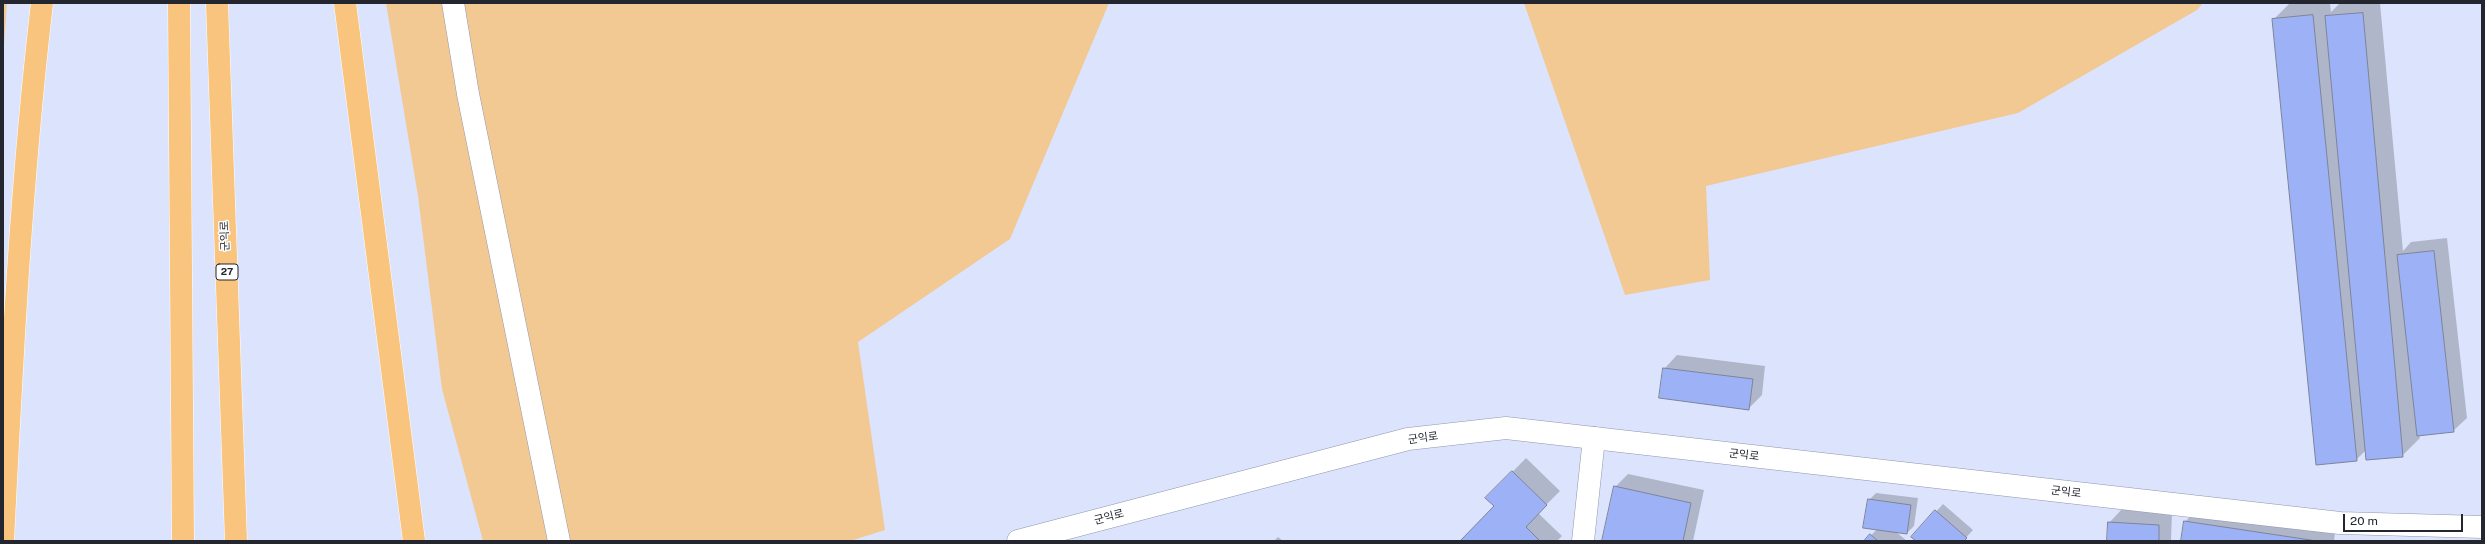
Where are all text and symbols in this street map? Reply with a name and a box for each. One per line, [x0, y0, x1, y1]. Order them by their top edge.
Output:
street label: 군익로 [218, 221, 232, 251]
road number: 27 [216, 264, 238, 280]
street label: 군익로 [1407, 429, 1439, 447]
street label: 군익로 [1728, 447, 1760, 463]
street label: 군익로 [2050, 484, 2082, 500]
scale bar [2345, 506, 2465, 532]
street label: 군익로 [1093, 507, 1125, 527]
text: 20 m [2350, 514, 2378, 528]

